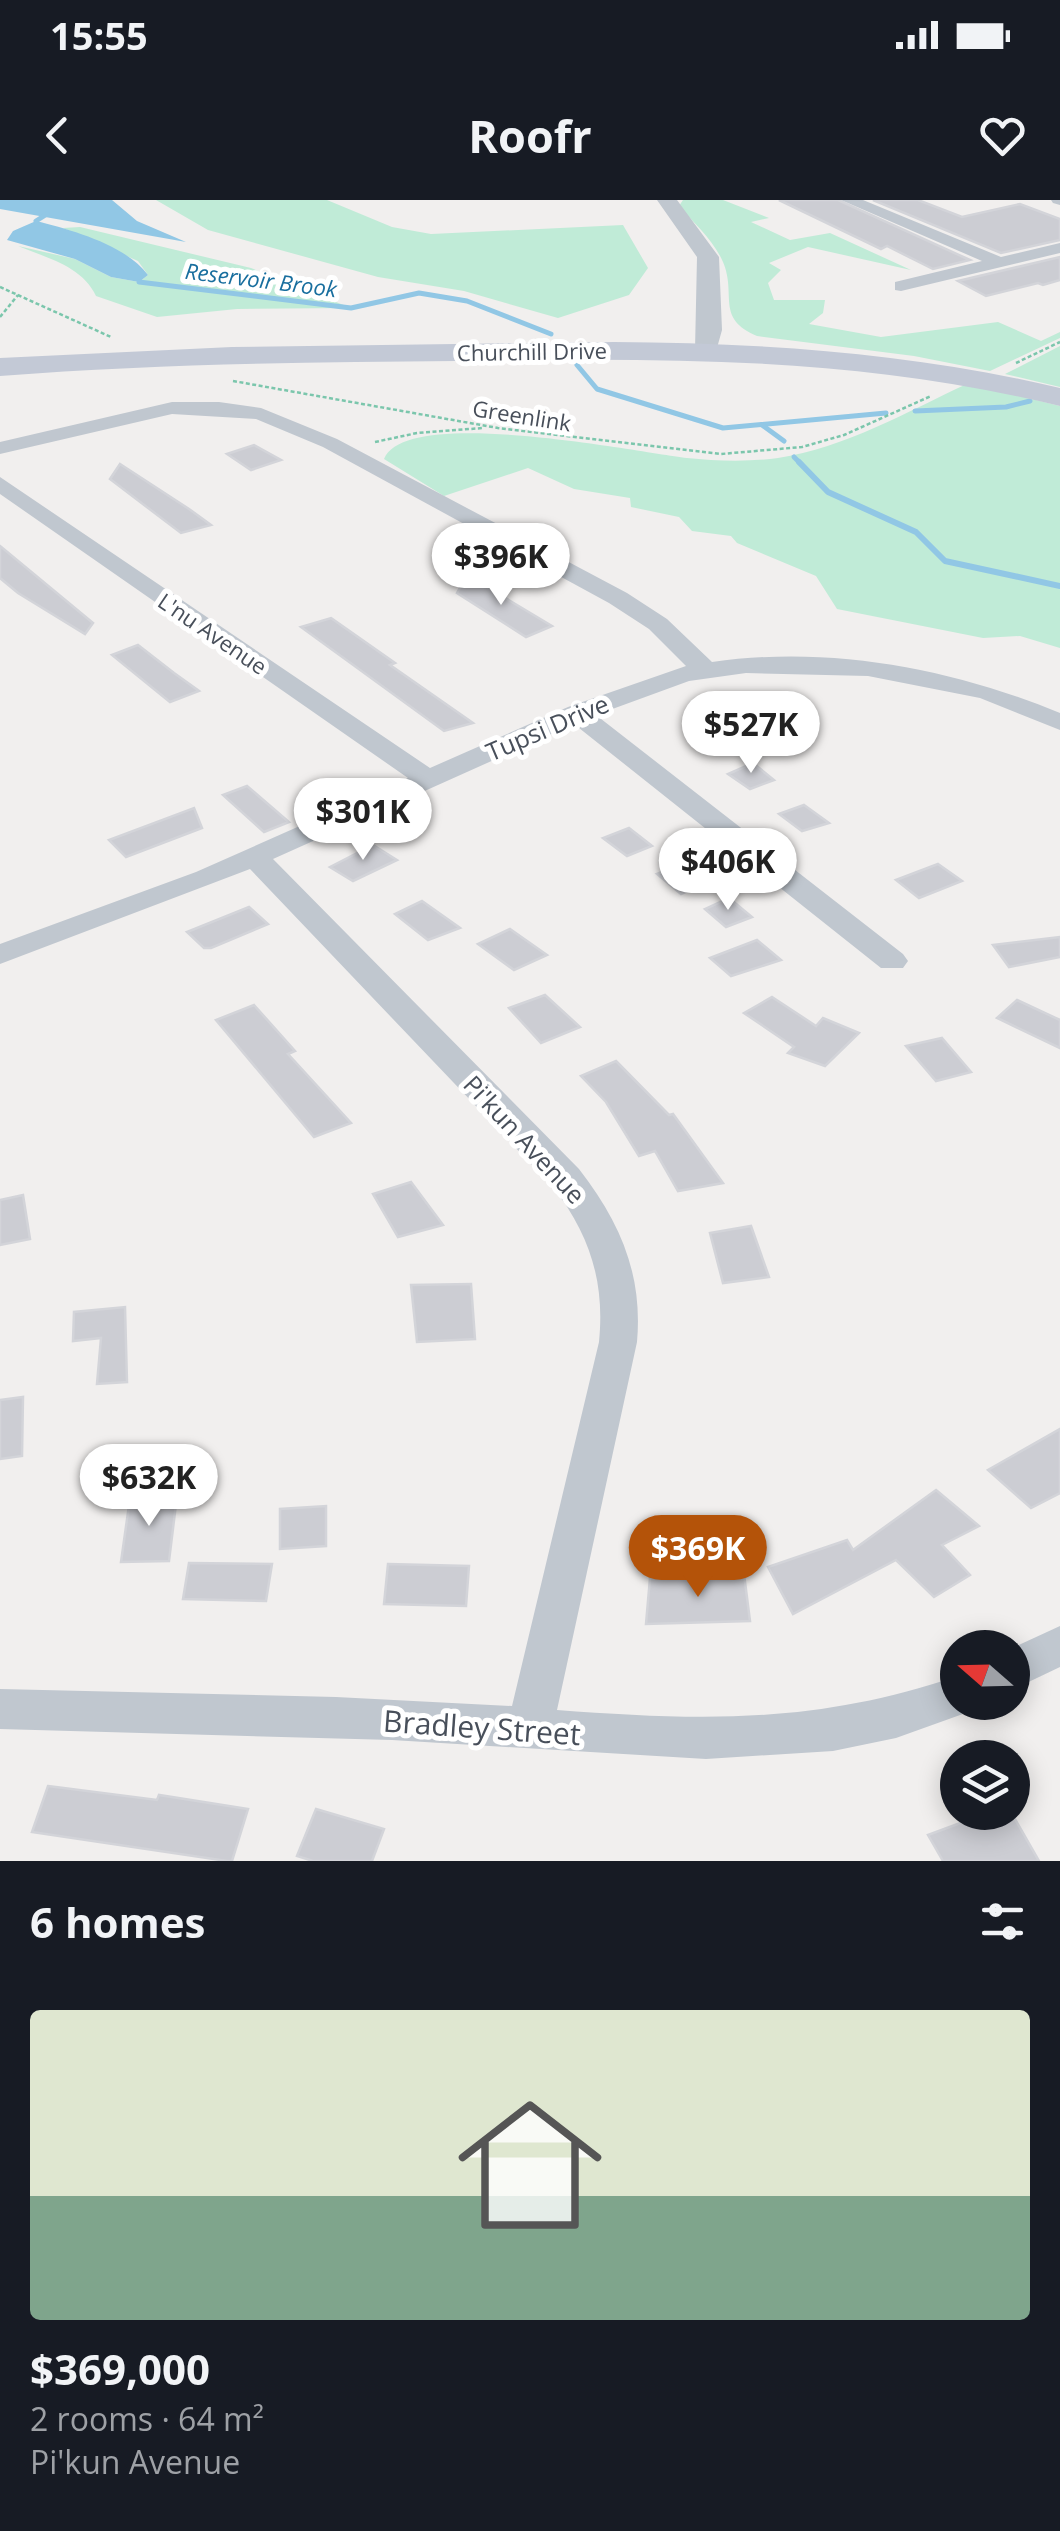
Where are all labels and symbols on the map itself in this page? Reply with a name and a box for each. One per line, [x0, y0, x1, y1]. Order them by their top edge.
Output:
water label: Reservoir Brook [183, 255, 340, 303]
street label: Churchill Drive [457, 335, 607, 367]
street label: Greenlink [471, 392, 574, 438]
pin: $396K [431, 523, 571, 608]
street label: L'nu Avenue [153, 585, 273, 681]
street label: Tupsi Drive [480, 686, 614, 768]
pin: $527K [681, 691, 821, 776]
pin: $301K [293, 778, 433, 863]
pin: $406K [658, 828, 798, 913]
street label: Pi'kun Avenue [457, 1067, 593, 1211]
pin: $632K [79, 1444, 219, 1529]
pin: $369K [628, 1515, 768, 1600]
north arrow [940, 1630, 1030, 1720]
street label: Bradley Street [382, 1700, 582, 1754]

